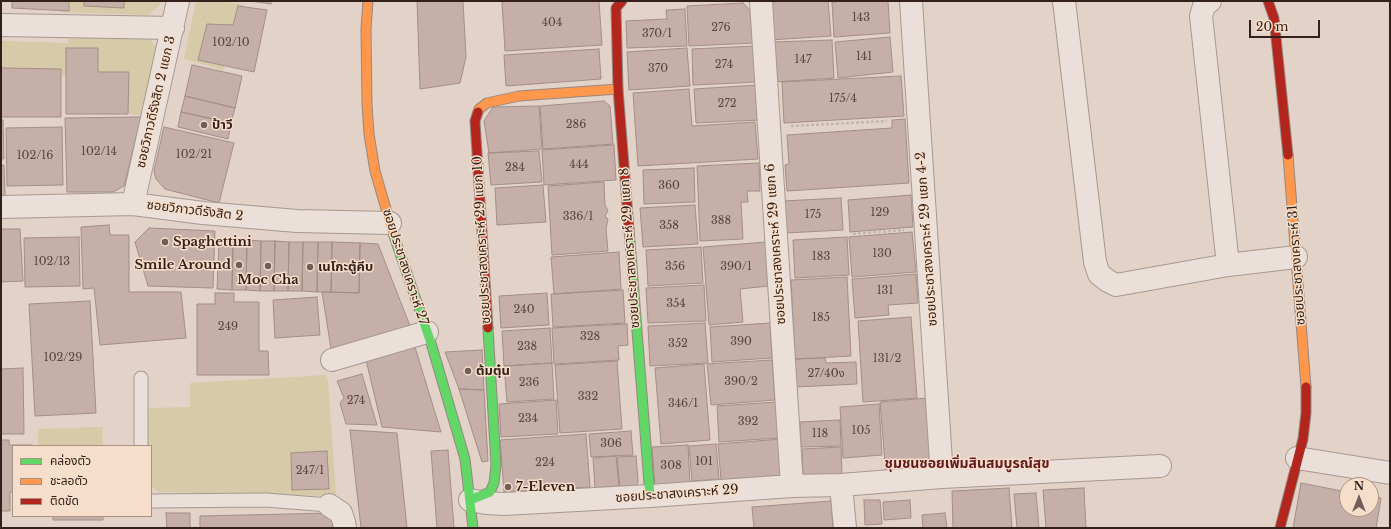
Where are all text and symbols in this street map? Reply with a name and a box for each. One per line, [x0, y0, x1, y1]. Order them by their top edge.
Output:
house number: 143 [852, 11, 870, 25]
scale bar [1251, 12, 1322, 38]
house number: 404 [542, 16, 562, 30]
text: 20 m [1256, 19, 1288, 34]
house number: 276 [711, 21, 731, 35]
house number: 370/1 [642, 27, 672, 41]
street label: ซอยวิภาวดีรังสิต 2 แยก 3 [133, 34, 179, 170]
house number: 102/10 [212, 36, 250, 50]
house number: 141 [856, 50, 872, 64]
house number: 147 [795, 53, 811, 67]
house number: 274 [715, 58, 733, 72]
house number: 370 [648, 62, 668, 76]
house number: 175/4 [829, 92, 857, 106]
house number: 272 [717, 97, 737, 111]
place label: ป้าวี [212, 117, 233, 133]
house number: 286 [566, 118, 586, 132]
marker: ป้าวี [199, 120, 209, 130]
house number: 102/14 [81, 145, 117, 159]
house number: 102/21 [176, 148, 212, 162]
house number: 102/16 [17, 149, 53, 163]
street label: ซอยประชาสงเคราะห์ 29 แยก 4-2 [913, 151, 941, 327]
street label: ซอยประชาสงเคราะห์ 29 แยก 10 [470, 156, 494, 324]
house number: 444 [569, 158, 589, 172]
house number: 284 [505, 161, 525, 175]
street label: ซอยประชาสงเคราะห์ 29 แยก 6 [763, 163, 789, 325]
street label: ซอยประชาสงเคราะห์ 29 แยก 8 [617, 167, 643, 329]
house number: 360 [658, 179, 680, 193]
street label: ซอยวิภาวดีรังสิต 2 [146, 197, 244, 225]
street label: ซอยประชาสงเคราะห์ 31 [1285, 204, 1309, 326]
house number: 129 [871, 206, 889, 220]
street label: ซอยประชาสงเคราะห์ 27 [379, 207, 431, 327]
house number: 175 [805, 208, 821, 222]
house number: 336/1 [563, 210, 593, 224]
house number: 388 [711, 214, 731, 228]
house number: 358 [659, 219, 679, 233]
place label: Spaghettini [173, 234, 252, 250]
marker: Spaghettini [160, 237, 170, 247]
house number: 130 [872, 247, 892, 261]
house number: 183 [812, 250, 830, 264]
house number: 102/13 [34, 255, 70, 269]
place label: Smile Around [134, 257, 231, 273]
place label: เนโกะตู้คีบ [318, 259, 373, 275]
marker: Smile Around [234, 260, 244, 270]
house number: 356 [665, 260, 685, 274]
house number: 390/1 [720, 260, 752, 274]
marker: Moc Cha [263, 261, 273, 271]
marker: เนโกะตู้คีบ [305, 262, 315, 272]
place label: Moc Cha [237, 272, 299, 288]
house number: 131 [877, 284, 893, 298]
house number: 354 [666, 297, 686, 311]
house number: 240 [513, 303, 535, 317]
house number: 185 [812, 311, 830, 325]
house number: 249 [218, 320, 238, 334]
house number: 328 [580, 330, 600, 344]
house number: 390 [730, 335, 752, 349]
house number: 352 [668, 337, 688, 351]
house number: 238 [517, 340, 537, 354]
house number: 102/29 [44, 351, 82, 365]
house number: 131/2 [873, 352, 901, 366]
place label: ต้มตุ๋น [476, 363, 510, 379]
marker: ต้มตุ๋น [463, 366, 473, 376]
house number: 27/40ง [807, 367, 845, 381]
house number: 390/2 [724, 375, 758, 389]
house number: 236 [519, 376, 539, 390]
house number: 332 [578, 390, 598, 404]
house number: 274 [347, 394, 365, 408]
house number: 346/1 [668, 397, 698, 411]
house number: 234 [518, 412, 538, 426]
house number: 392 [738, 415, 758, 429]
house number: 105 [851, 424, 871, 438]
house number: 118 [812, 427, 828, 441]
house number: 306 [600, 437, 622, 451]
legend [12, 445, 152, 517]
text: คล่องตัว [50, 453, 91, 468]
house number: 101 [695, 455, 713, 469]
house number: 224 [535, 456, 555, 470]
district label: ชุมชนซอยเพิ่มสินสมบูรณ์สุข [884, 456, 1050, 472]
house number: 308 [660, 459, 682, 473]
house number: 247/1 [296, 464, 324, 478]
text: ชะลอตัว [50, 473, 88, 488]
north arrow [1339, 477, 1379, 517]
place label: 7-Eleven [516, 479, 575, 495]
text: N [1354, 479, 1364, 493]
marker: 7-Eleven [503, 482, 513, 492]
street label: ซอยประชาสงเคราะห์ 29 [615, 482, 739, 506]
text: ติดขัด [50, 493, 79, 508]

